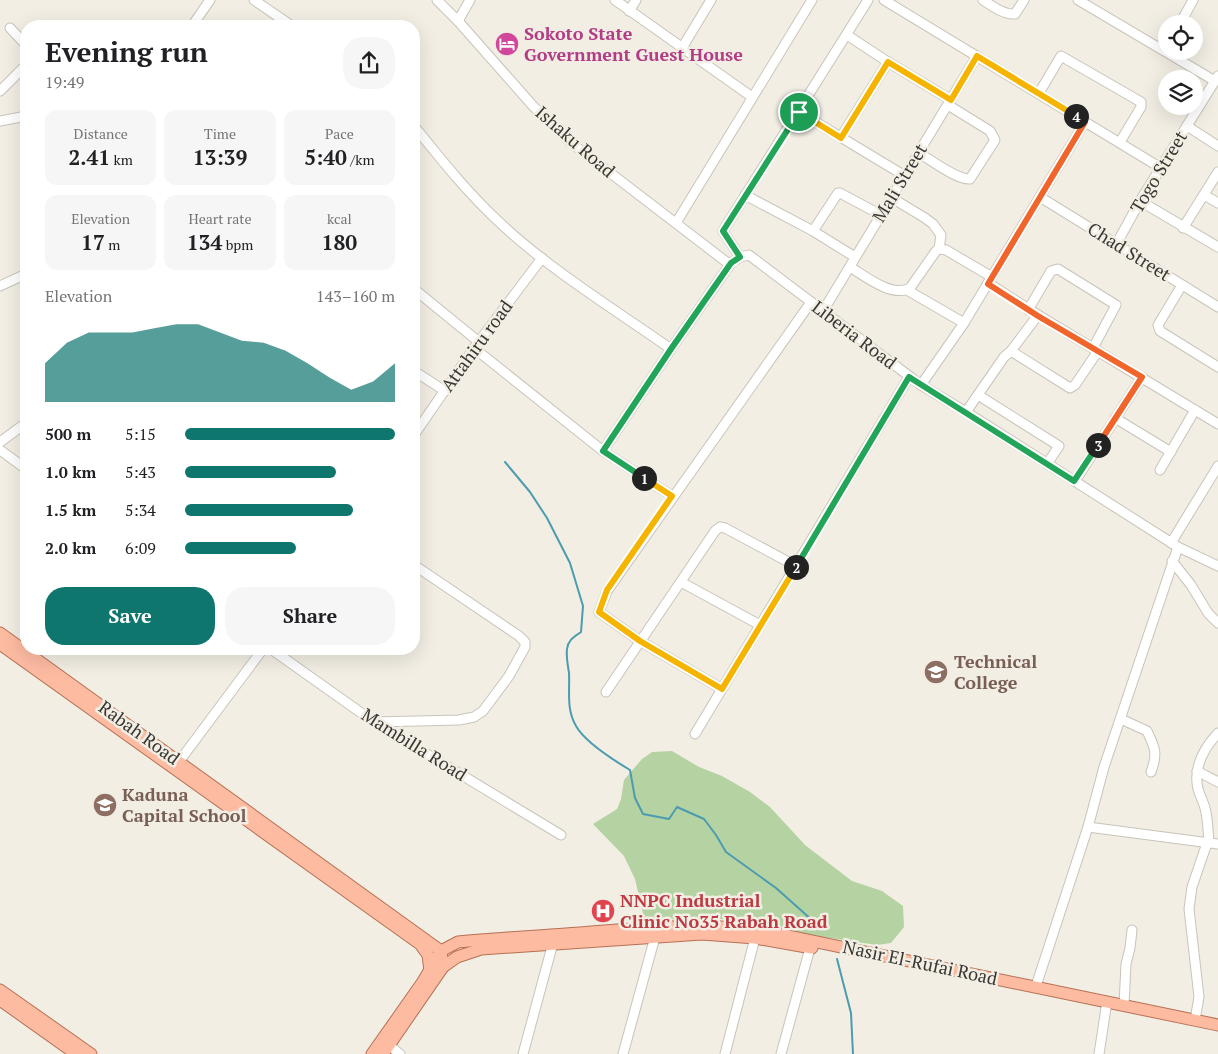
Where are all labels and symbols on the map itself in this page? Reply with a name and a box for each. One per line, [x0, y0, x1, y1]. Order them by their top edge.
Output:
place label: Sokoto State Government Guest House [524, 21, 743, 66]
hotel icon: Sokoto State Government Guest House [494, 31, 520, 57]
pin [778, 91, 820, 133]
street label: Ishaku Road [531, 100, 620, 182]
pin: 4 [1064, 104, 1088, 128]
street label: Togo Street [1124, 126, 1192, 217]
street label: Mali Street [866, 138, 932, 226]
street label: Chad Street [1083, 216, 1176, 286]
street label: Liberia Road [807, 294, 902, 374]
street label: Attahiru road [435, 295, 517, 396]
pin: 3 [1086, 432, 1110, 458]
pin: 1 [632, 466, 656, 490]
pin: 2 [784, 554, 808, 580]
place label: Technical College [954, 649, 1037, 694]
school or university icon: Technical College [923, 659, 949, 685]
street label: Rabah Road [94, 695, 185, 770]
street label: Mambilla Road [357, 702, 472, 786]
place label: Kaduna Capital School [122, 782, 246, 827]
school or university icon: Kaduna Capital School [92, 792, 118, 818]
place label: NNPC Industrial Clinic No35 Rabah Road [620, 888, 828, 933]
hospital icon: NNPC Industrial Clinic No35 Rabah Road [590, 898, 616, 924]
street label: Nasir El-Rufai Road [841, 934, 1000, 990]

